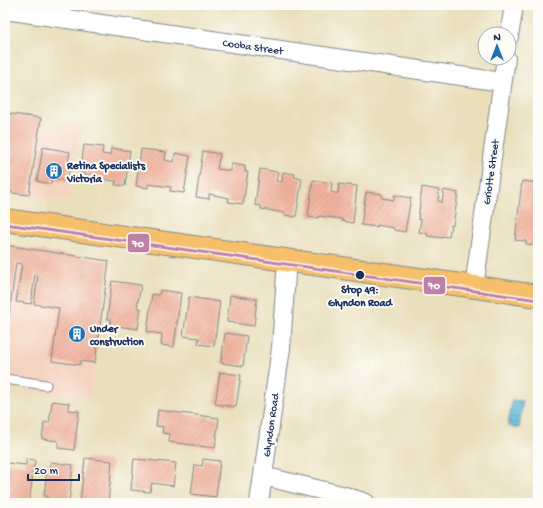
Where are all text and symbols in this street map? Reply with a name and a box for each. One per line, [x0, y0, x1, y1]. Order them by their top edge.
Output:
north arrow [477, 26, 517, 66]
text: N [493, 32, 501, 44]
street label: Cooba Street [222, 38, 285, 58]
street label: Griotte Street [481, 138, 503, 206]
place label: Retina Specialists Victoria [66, 160, 146, 186]
building icon: Retina Specialists Victoria [44, 161, 64, 181]
line badge: 70 [127, 233, 150, 253]
text: 70 [131, 239, 145, 251]
marker: Stop 49: Glyndon Road [354, 269, 366, 281]
line badge: 70 [423, 276, 446, 295]
text: 70 [427, 281, 441, 293]
place label: Stop 49: Glyndon Road [328, 284, 394, 310]
building icon: Under construction [67, 324, 87, 344]
place label: Under construction [90, 324, 145, 349]
street label: Glyndon Road [262, 391, 283, 458]
scale bar [28, 456, 79, 482]
text: 20 m [34, 465, 59, 479]

